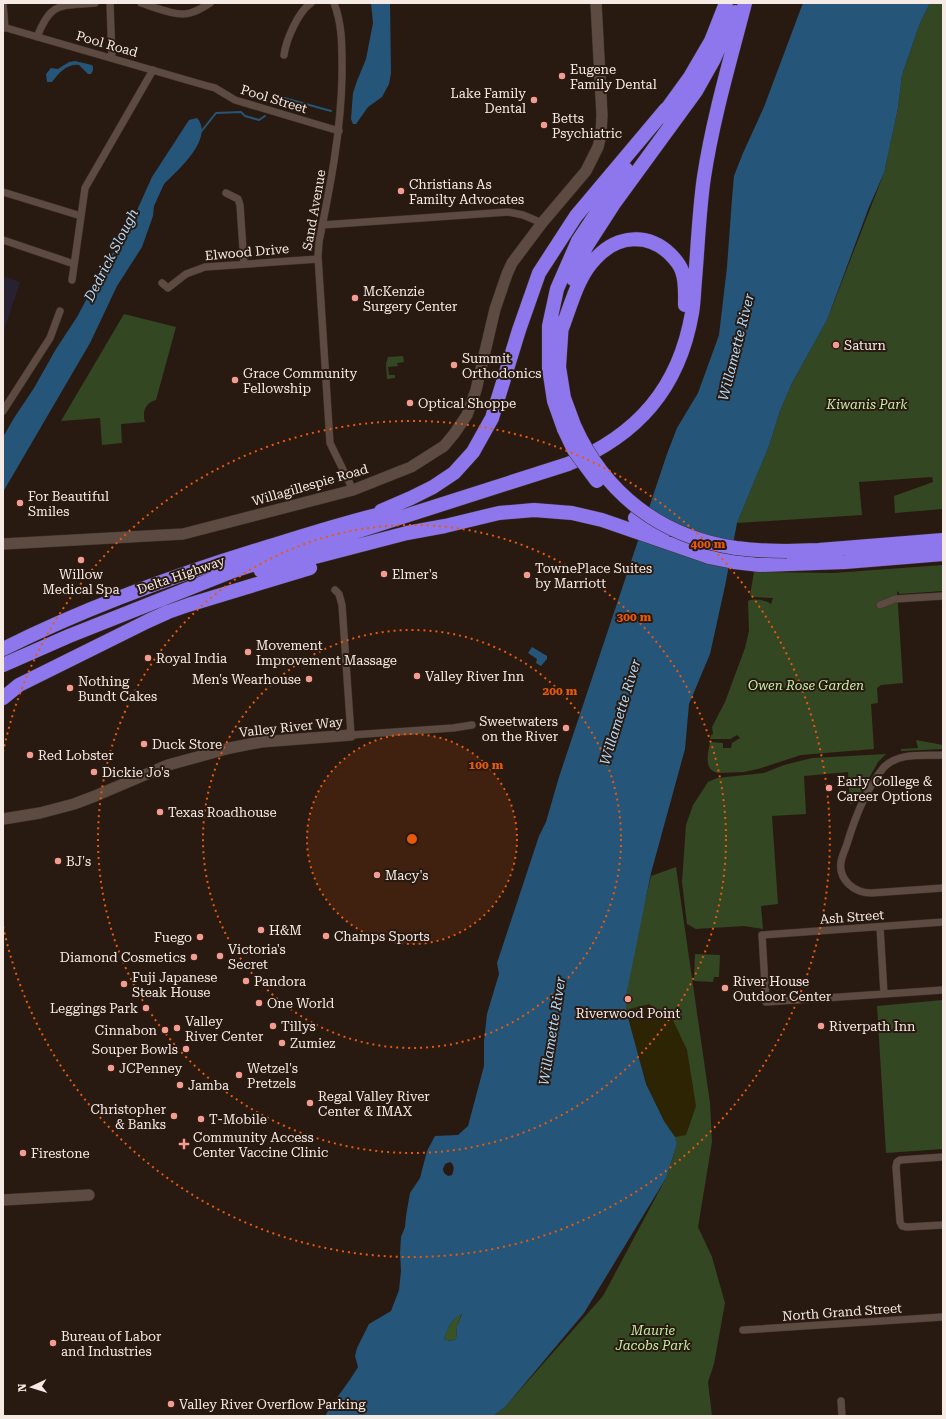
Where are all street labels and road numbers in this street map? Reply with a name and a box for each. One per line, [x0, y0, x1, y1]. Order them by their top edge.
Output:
street label: Pool Road [75, 28, 140, 60]
street label: Pool Street [239, 82, 309, 116]
street label: Sand Avenue [300, 168, 328, 252]
street label: Elwood Drive [204, 241, 290, 263]
street label: Willagillespie Road [250, 461, 370, 509]
street label: Delta Highway [135, 553, 227, 597]
street label: Valley River Way [238, 714, 344, 740]
street label: Ash Street [819, 907, 885, 927]
street label: North Grand Street [782, 1300, 903, 1324]

